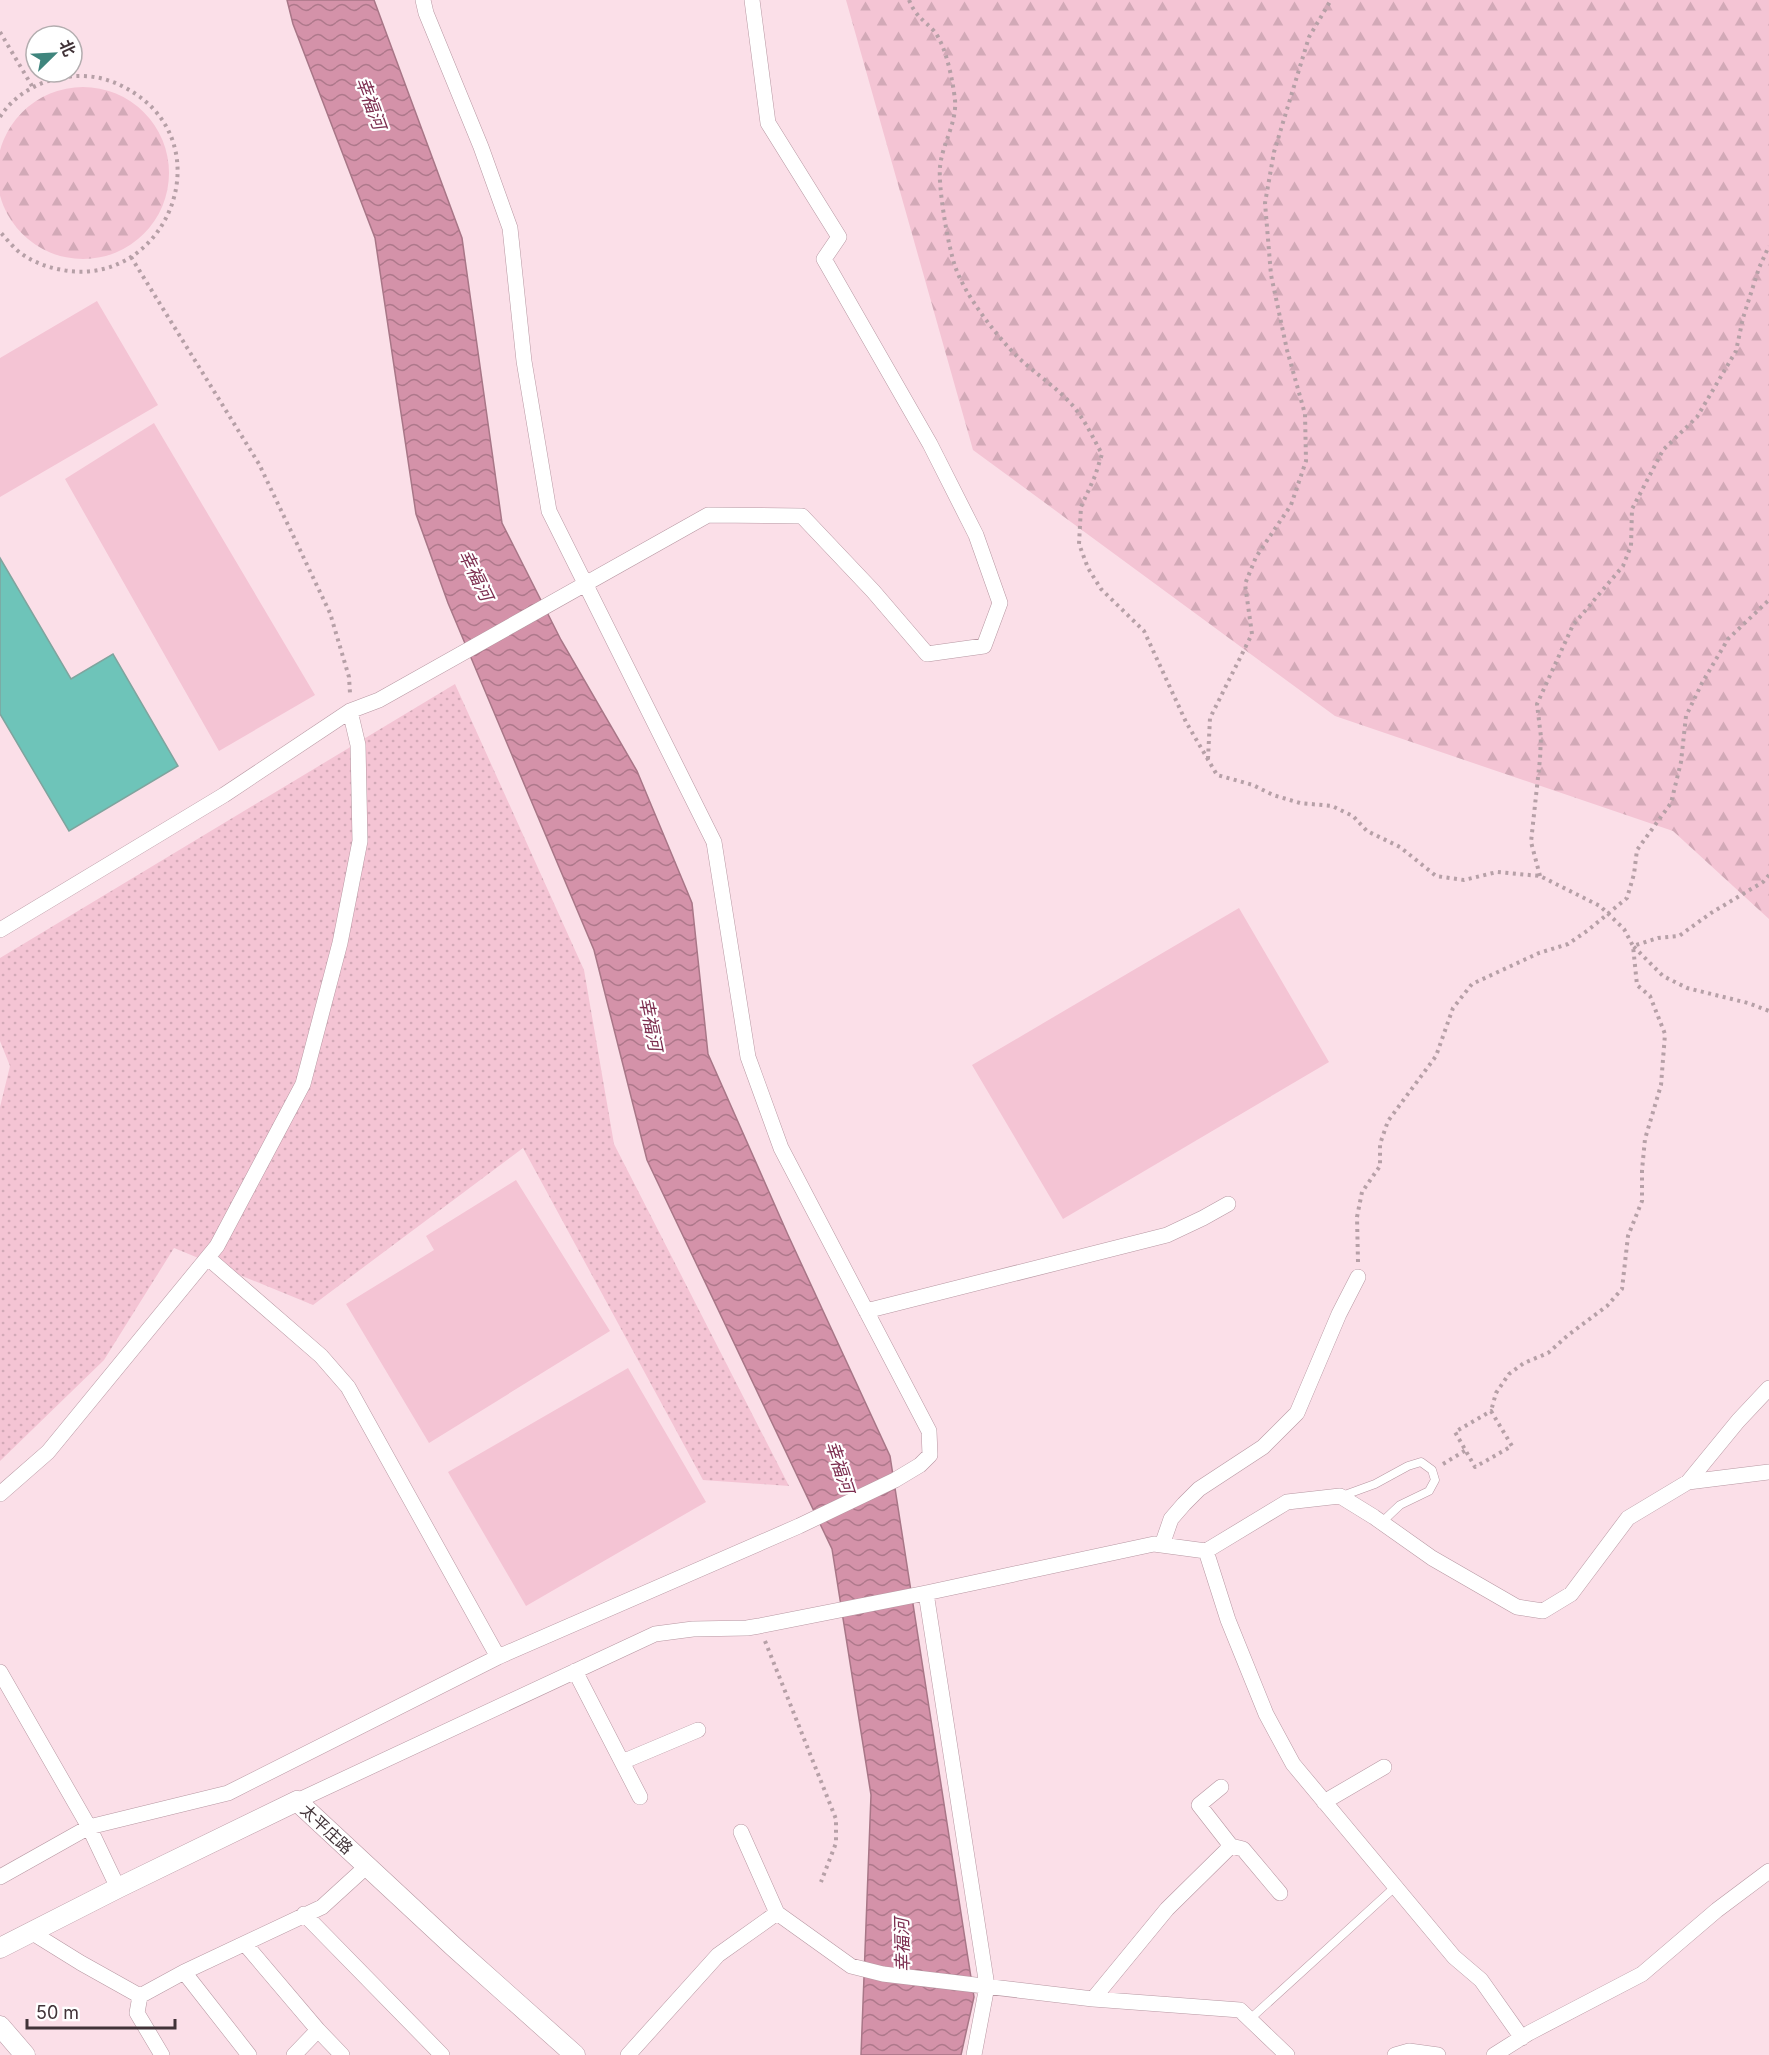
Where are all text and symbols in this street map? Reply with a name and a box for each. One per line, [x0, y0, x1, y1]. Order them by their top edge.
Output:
north arrow [24, 24, 84, 84]
text: 北 [55, 37, 80, 59]
water label: 幸福河 [352, 74, 391, 135]
water label: 幸福河 [455, 546, 499, 607]
water label: 幸福河 [636, 995, 667, 1055]
water label: 幸福河 [822, 1438, 859, 1499]
street label: 太平庄路 [297, 1800, 357, 1858]
water label: 幸福河 [891, 1915, 913, 1972]
scale bar [27, 1992, 176, 2030]
text: 50 m [36, 2002, 79, 2023]

